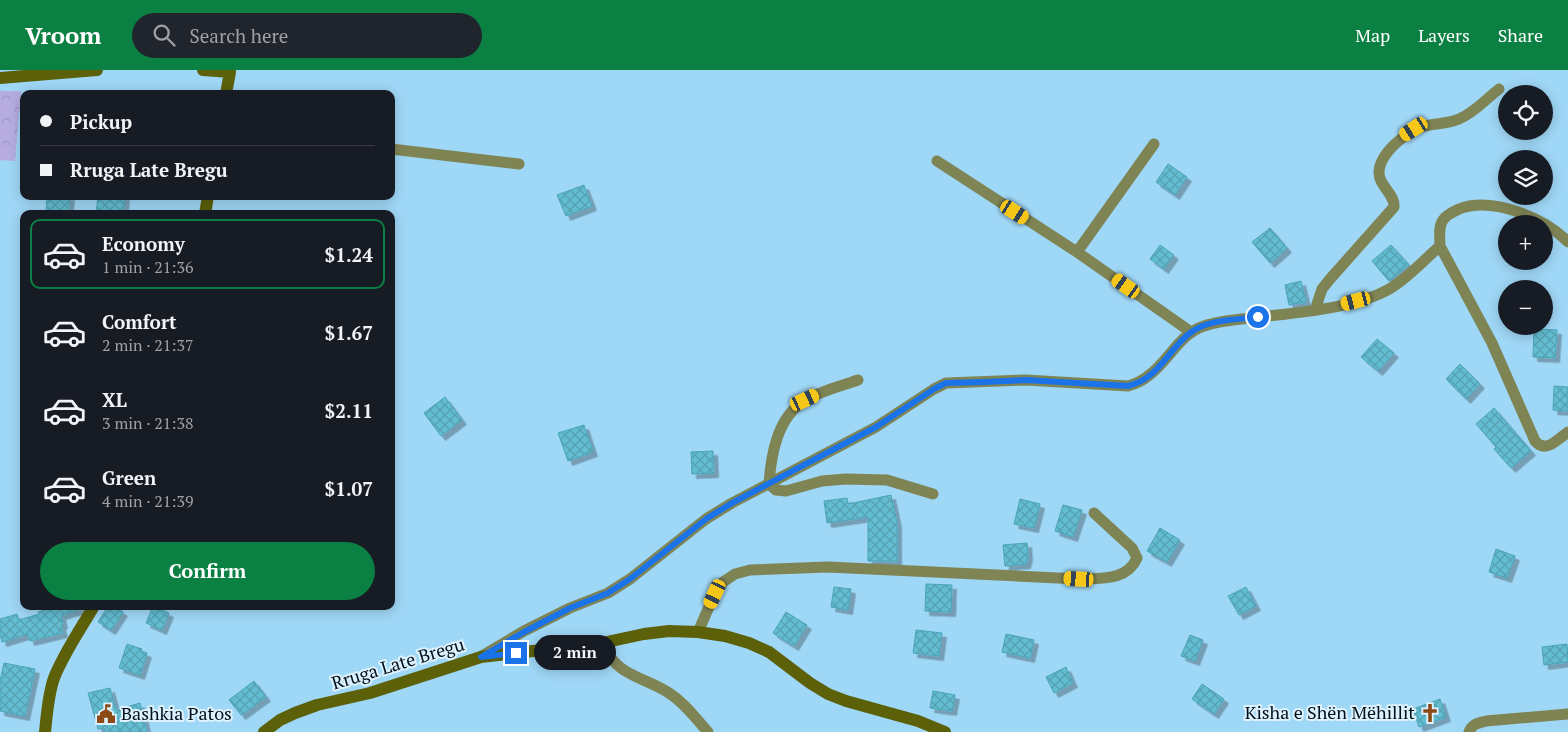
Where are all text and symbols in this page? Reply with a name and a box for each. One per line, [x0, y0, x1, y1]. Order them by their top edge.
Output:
search box [132, 13, 482, 58]
text: Vroom [25, 19, 102, 51]
icon: search [150, 21, 178, 49]
text: Search here [190, 23, 288, 48]
text: Map [1355, 23, 1390, 47]
text: Layers [1418, 23, 1470, 47]
text: Share [1498, 23, 1543, 47]
map controls [1498, 85, 1553, 335]
button: locate [1498, 85, 1553, 140]
text: Pickup [70, 109, 132, 134]
car [1397, 115, 1430, 143]
button: layers [1498, 150, 1553, 205]
text: Rruga Late Bregu [70, 157, 228, 182]
car [998, 198, 1031, 226]
button: + [1498, 215, 1553, 270]
text: Economy [102, 231, 185, 256]
icon: car [42, 232, 87, 277]
text: $1.24 [324, 242, 373, 267]
text: 1 min · 21:36 [102, 256, 194, 278]
car [1109, 271, 1142, 301]
button: − [1498, 280, 1553, 335]
car [1339, 290, 1372, 312]
route start [1247, 306, 1269, 328]
text: Comfort [102, 309, 177, 334]
icon: car [42, 310, 87, 355]
text: $1.67 [324, 320, 373, 345]
text: 2 min · 21:37 [102, 334, 194, 356]
text: XL [102, 387, 127, 412]
car [788, 387, 821, 413]
icon: car [42, 388, 87, 433]
text: $2.11 [324, 398, 373, 423]
text: 3 min · 21:38 [102, 412, 194, 434]
text: Green [102, 465, 156, 490]
icon: car [42, 466, 87, 511]
text: $1.07 [324, 476, 373, 501]
text: 4 min · 21:39 [102, 490, 194, 512]
button: Confirm [40, 542, 375, 600]
car [1063, 571, 1094, 587]
car [701, 577, 728, 611]
street label: Rruga Late Bregu [328, 631, 467, 695]
callout: 2 min [534, 636, 616, 670]
text: 2 min [553, 641, 597, 663]
route end [505, 642, 527, 664]
place label: Kisha e Shën Mëhillit [1245, 700, 1415, 724]
place label: Bashkia Patos [121, 701, 232, 725]
church icon: Kisha e Shën Mëhillit [1419, 702, 1441, 724]
public building icon: Bashkia Patos [95, 703, 117, 725]

